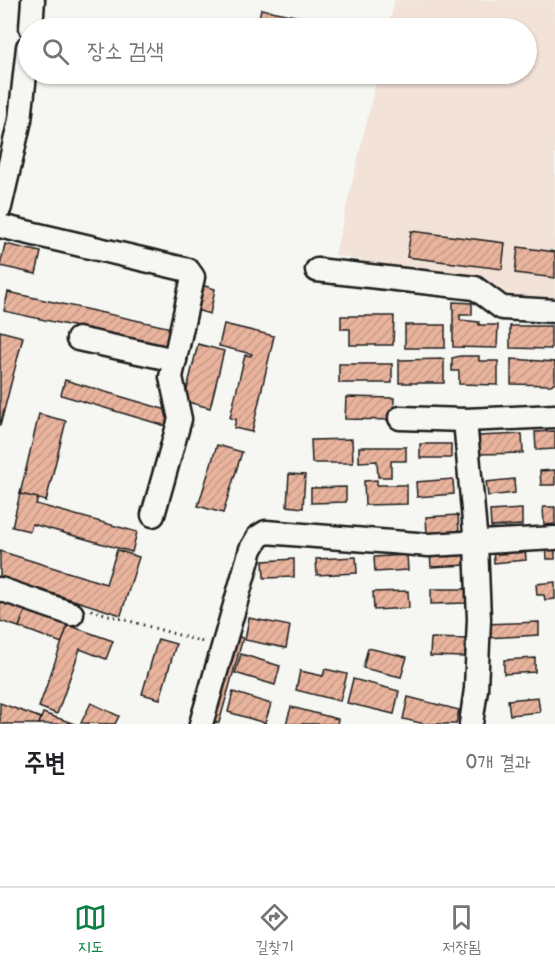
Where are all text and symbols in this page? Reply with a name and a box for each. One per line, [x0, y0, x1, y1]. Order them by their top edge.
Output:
search box [18, 18, 537, 84]
icon: search [39, 35, 72, 68]
text: 장소 검색 [87, 38, 164, 65]
text: 주변 [24, 748, 66, 779]
text: 0개 결과 [466, 751, 531, 775]
tab: 지도 [74, 901, 107, 957]
tab: 길찾기 [255, 901, 294, 957]
tab: 저장됨 [442, 901, 481, 957]

